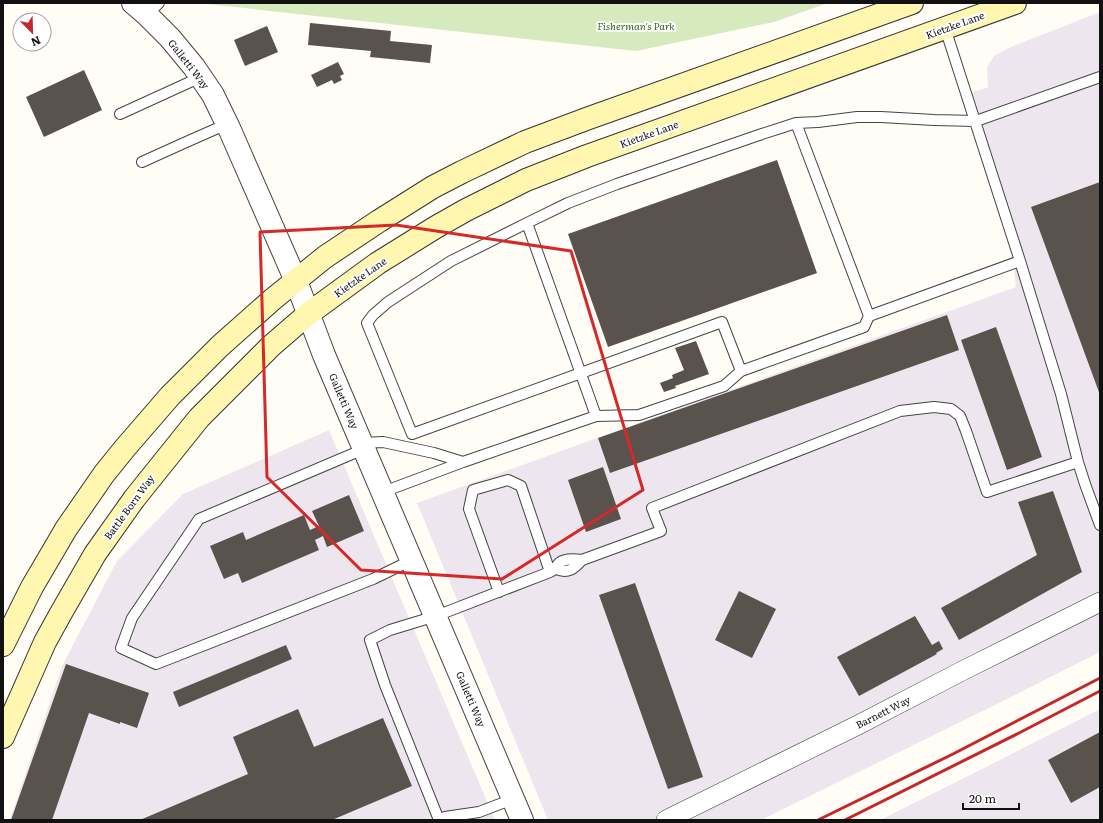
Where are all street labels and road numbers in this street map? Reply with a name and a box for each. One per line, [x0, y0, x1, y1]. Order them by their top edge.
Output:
street label: Kietzke Lane [923, 7, 986, 42]
street label: Galletti Way [165, 36, 214, 92]
street label: Kietzke Lane [617, 116, 680, 151]
street label: Kietzke Lane [330, 253, 389, 300]
street label: Galletti Way [326, 371, 363, 431]
street label: Battle Born Way [100, 471, 158, 542]
street label: Galletti Way [453, 669, 490, 729]
street label: Barnett Way [853, 691, 913, 732]

